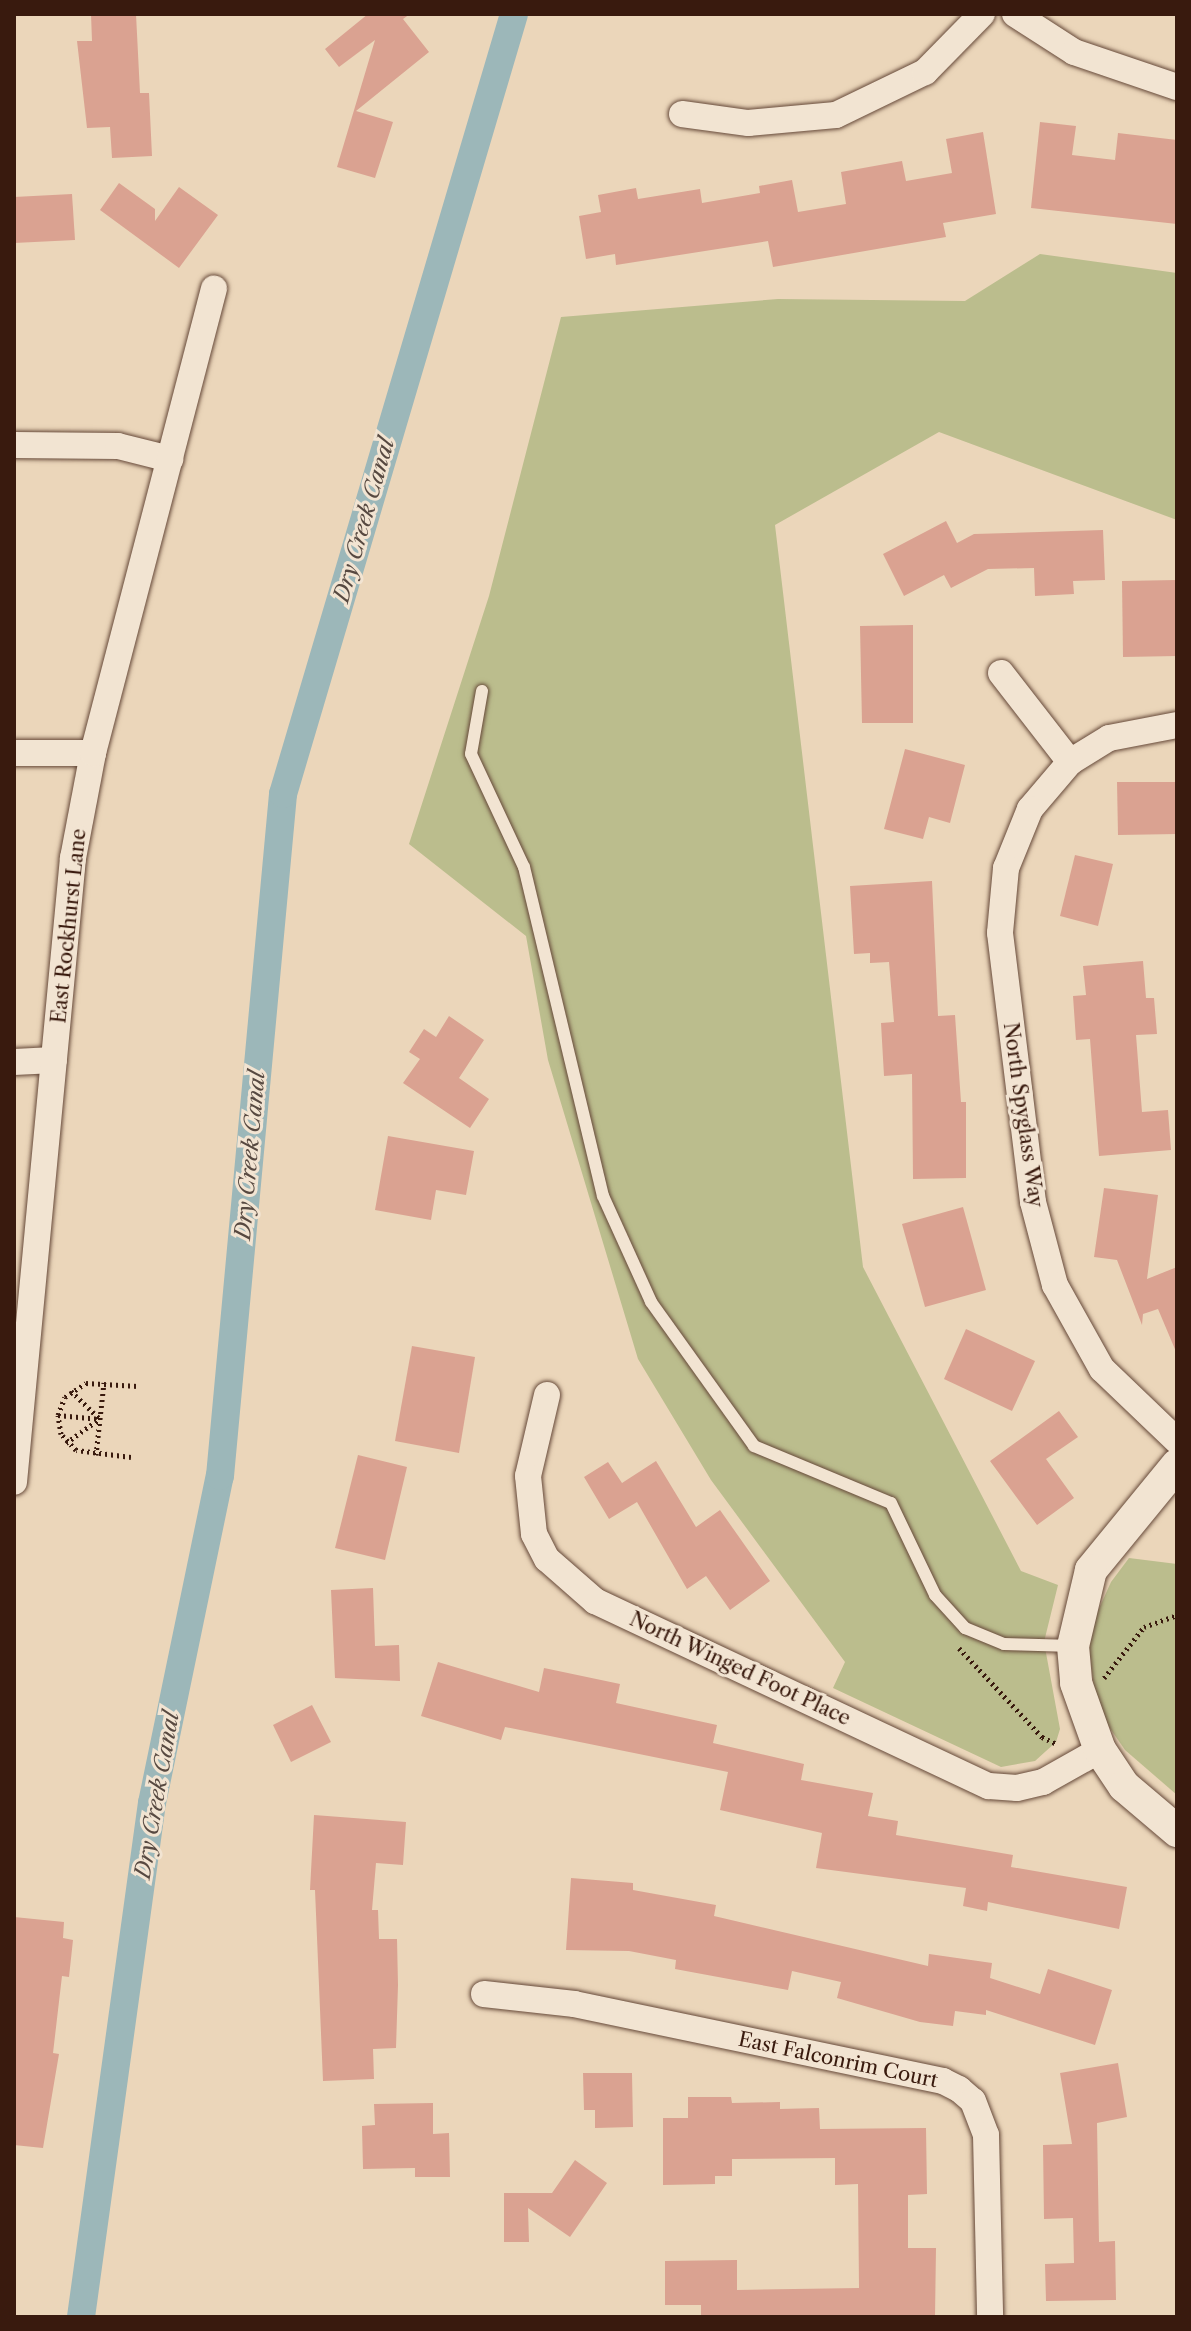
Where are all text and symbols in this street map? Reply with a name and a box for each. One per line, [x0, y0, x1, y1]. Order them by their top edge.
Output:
water label: Dry Creek Canal [328, 435, 400, 605]
street label: East Rockhurst Lane [47, 827, 91, 1025]
street label: North Spyglass Way [998, 1021, 1048, 1209]
water label: Dry Creek Canal [229, 1069, 271, 1241]
street label: North Winged Foot Place [625, 1607, 855, 1731]
water label: Dry Creek Canal [129, 1709, 185, 1881]
street label: East Falconrim Court [736, 2027, 940, 2093]

